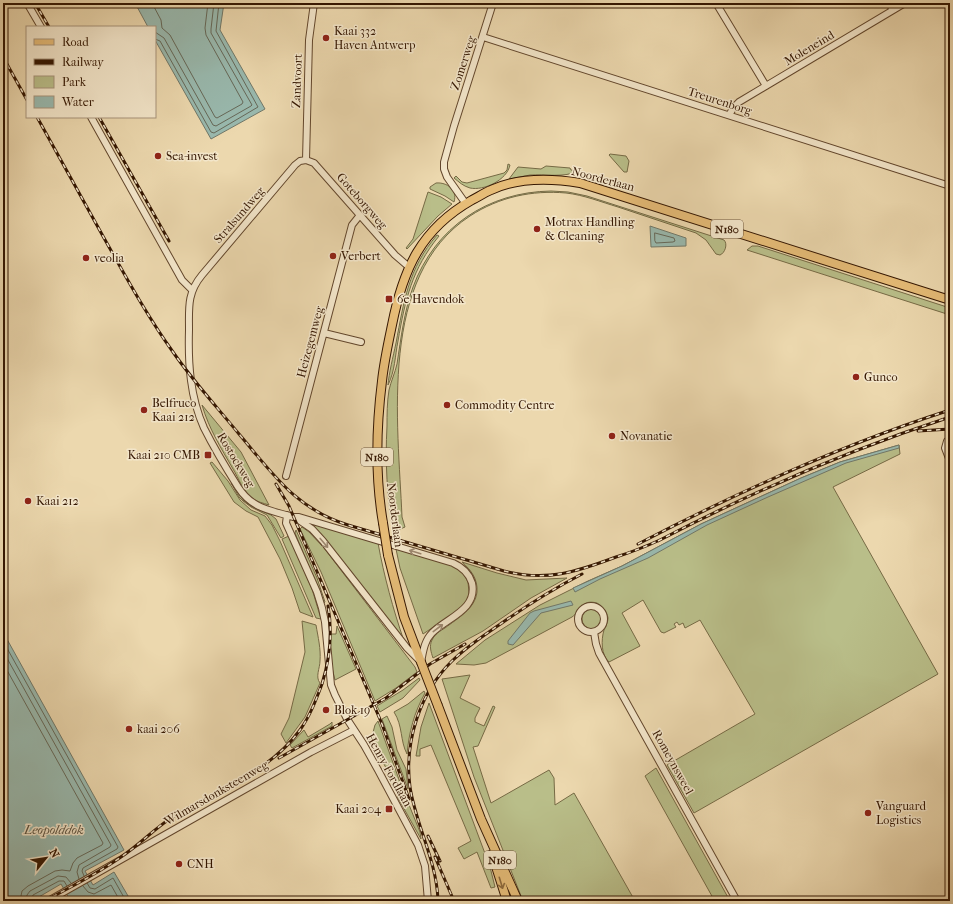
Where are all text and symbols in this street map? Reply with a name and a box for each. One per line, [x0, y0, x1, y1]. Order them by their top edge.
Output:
place label: Kaai 332 Haven Antwerp [334, 24, 416, 52]
legend [26, 26, 156, 118]
street label: Moleneind [781, 27, 837, 68]
marker: Kaai 332 Haven Antwerp [321, 33, 331, 43]
street label: Zomerweg [448, 34, 479, 92]
text: Road [62, 35, 89, 49]
street label: Zandvoort [289, 53, 305, 108]
text: Railway [62, 55, 104, 69]
text: Park [62, 75, 87, 89]
street label: Treurenborg [686, 84, 754, 118]
text: Water [61, 95, 95, 109]
place label: Sea-invest [166, 149, 218, 163]
marker: Sea-invest [153, 151, 163, 161]
street label: Noorderlaan [570, 164, 636, 194]
street label: Goteborgweg [334, 170, 391, 232]
street label: Stralsundweg [211, 184, 268, 246]
place label: Motrax Handling & Cleaning [545, 215, 635, 243]
road number: N180 [711, 220, 743, 238]
marker: Motrax Handling & Cleaning [532, 224, 542, 234]
place label: Verbert [340, 249, 382, 263]
place label: veolia [94, 251, 125, 265]
marker: Verbert [328, 251, 338, 261]
marker: veolia [81, 253, 91, 263]
place label: 6e Havendok [397, 292, 465, 306]
marker: 6e Havendok [384, 294, 394, 304]
street label: Heizegemweg [294, 304, 326, 379]
place label: Gunco [864, 370, 898, 384]
marker: Gunco [851, 372, 861, 382]
place label: Belfruco Kaai 212 [152, 396, 196, 424]
place label: Commodity Centre [455, 398, 555, 412]
marker: Commodity Centre [442, 400, 452, 410]
marker: Belfruco Kaai 212 [139, 405, 149, 415]
place label: Novanatie [620, 429, 672, 443]
street label: Rostockweg [214, 430, 258, 491]
marker: Novanatie [607, 431, 617, 441]
place label: Kaai 210 CMB [127, 448, 200, 462]
road number: N180 [361, 448, 393, 466]
marker: Kaai 210 CMB [203, 450, 213, 460]
street label: Noorderlaan [384, 482, 406, 548]
place label: Kaai 212 [36, 494, 79, 508]
marker: Kaai 212 [23, 496, 33, 506]
one-way arrow [320, 538, 329, 549]
one-way arrow [408, 548, 421, 555]
one-way arrow [432, 624, 443, 633]
place label: Blok 19 [334, 703, 370, 717]
marker: Blok 19 [321, 705, 331, 715]
place label: kaai 206 [137, 722, 180, 736]
marker: kaai 206 [124, 724, 134, 734]
street label: Romeynsweel [649, 727, 697, 797]
street label: Henry Fordlaan [363, 731, 415, 809]
street label: Wilmarsdonksteenweg [161, 757, 271, 829]
place label: Vanguard Logistics [875, 799, 926, 827]
place label: Kaai 204 [335, 802, 382, 816]
marker: Kaai 204 [384, 804, 394, 814]
marker: Vanguard Logistics [863, 808, 873, 818]
water label: Leopolddok [23, 822, 84, 837]
north arrow [26, 838, 66, 878]
text: N [47, 846, 62, 861]
road number: N180 [484, 851, 516, 869]
place label: CNH [187, 857, 214, 871]
marker: CNH [174, 859, 184, 869]
one-way arrow [498, 876, 505, 889]

